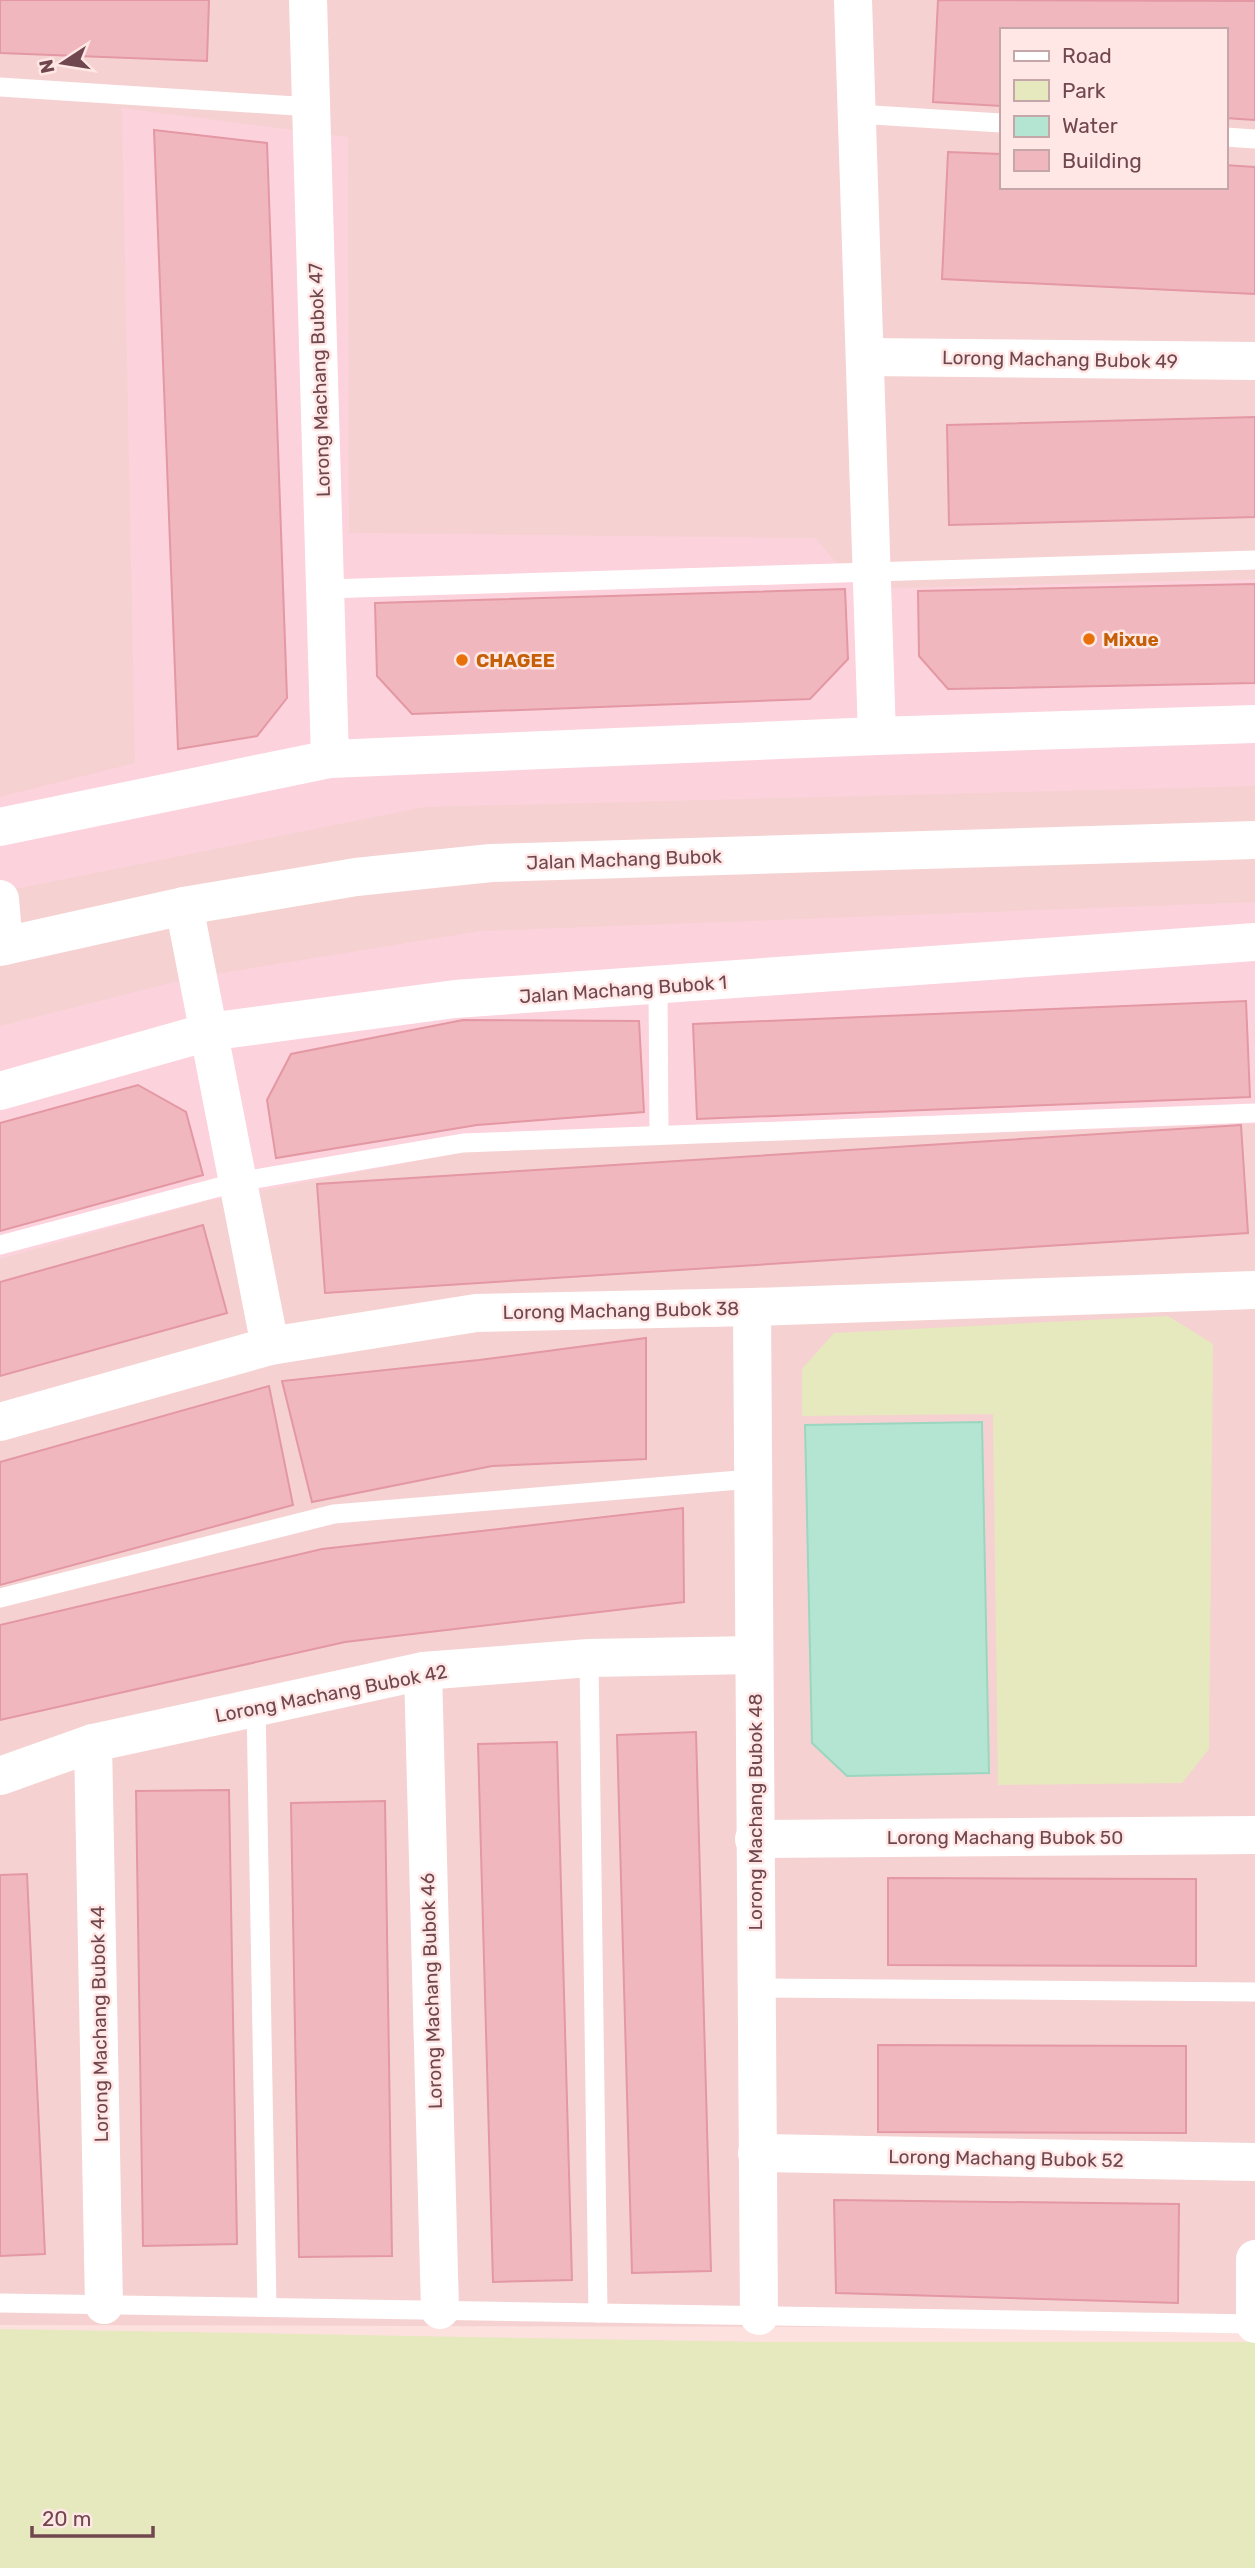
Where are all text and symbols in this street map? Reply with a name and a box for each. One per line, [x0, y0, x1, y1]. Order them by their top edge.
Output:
north arrow [28, 28, 98, 98]
legend [1000, 28, 1227, 189]
text: Road [1062, 43, 1112, 68]
text: N [34, 57, 60, 76]
text: Park [1062, 78, 1106, 103]
text: Water [1062, 113, 1118, 138]
text: Building [1062, 148, 1142, 173]
street label: Lorong Machang Bubok 47 [304, 262, 335, 497]
street label: Lorong Machang Bubok 49 [942, 346, 1178, 373]
place label: Mixue [1103, 628, 1159, 651]
marker: Mixue [1081, 631, 1097, 647]
place label: CHAGEE [476, 649, 555, 672]
marker: CHAGEE [454, 652, 470, 668]
street label: Jalan Machang Bubok [526, 845, 722, 874]
street label: Jalan Machang Bubok 1 [518, 971, 728, 1008]
street label: Lorong Machang Bubok 38 [503, 1297, 739, 1324]
street label: Lorong Machang Bubok 42 [213, 1660, 449, 1727]
street label: Lorong Machang Bubok 48 [744, 1694, 767, 1931]
street label: Lorong Machang Bubok 50 [887, 1826, 1123, 1849]
street label: Lorong Machang Bubok 46 [416, 1872, 447, 2109]
street label: Lorong Machang Bubok 44 [86, 1905, 113, 2143]
street label: Lorong Machang Bubok 52 [888, 2145, 1124, 2172]
scale bar [32, 2494, 152, 2538]
text: 20 m [42, 2506, 91, 2531]

